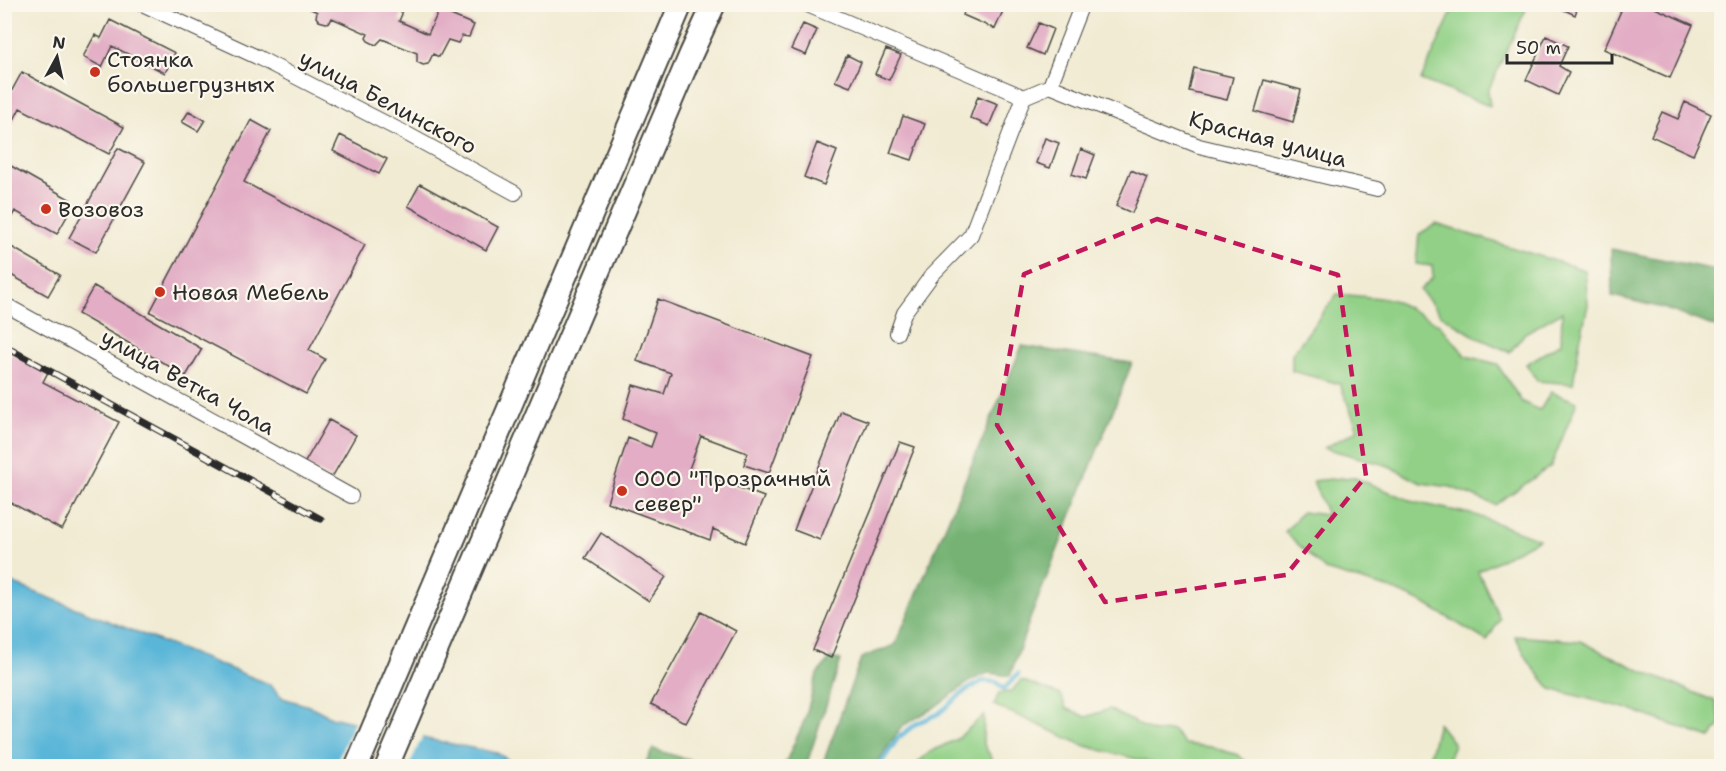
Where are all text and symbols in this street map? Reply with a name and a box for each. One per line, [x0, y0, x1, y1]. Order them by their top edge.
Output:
north arrow [27, 27, 87, 87]
scale bar [1507, 27, 1612, 65]
text: N [51, 31, 67, 54]
text: 50 m [1516, 36, 1561, 60]
street label: улица Белинского [294, 43, 482, 161]
place label: Стоянка большегрузных [107, 45, 275, 99]
marker: Стоянка большегрузных [88, 65, 102, 79]
street label: Красная улица [1186, 104, 1351, 174]
place label: Возовоз [58, 195, 144, 224]
marker: Возовоз [39, 202, 53, 216]
place label: Новая Мебель [172, 278, 329, 307]
marker: Новая Мебель [153, 285, 167, 299]
street label: улица Ветка Чола [96, 322, 280, 442]
place label: ООО "Прозрачный север" [634, 464, 831, 518]
marker: ООО "Прозрачный север" [615, 484, 629, 498]

